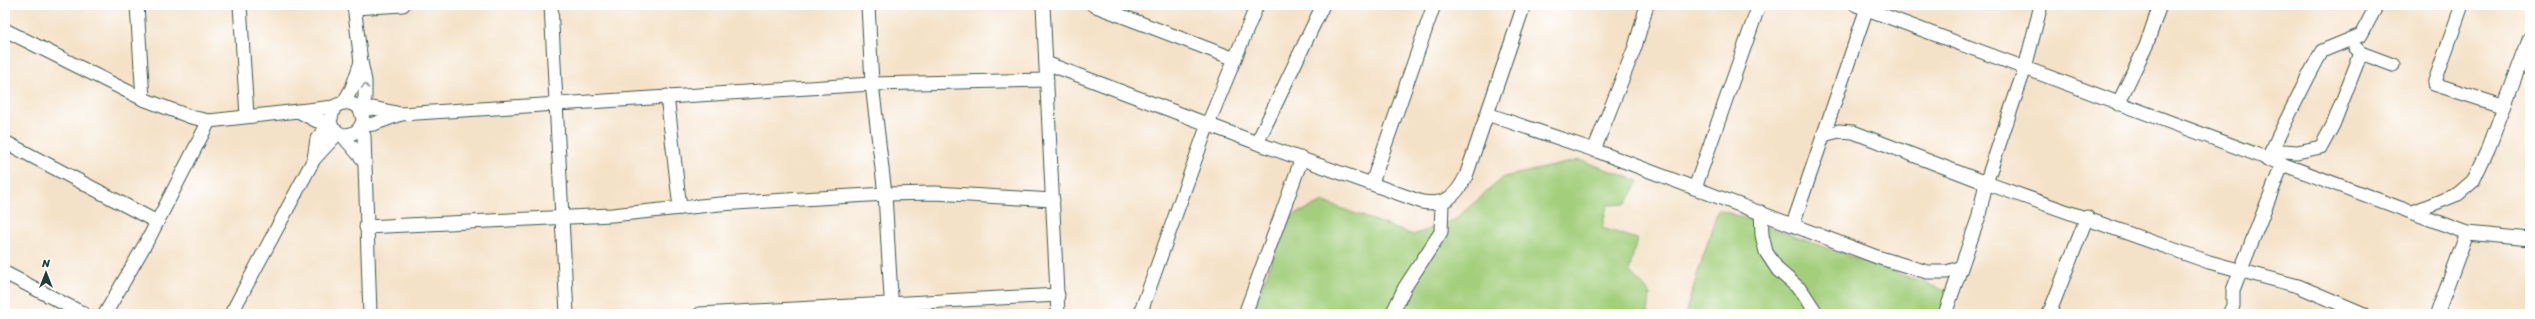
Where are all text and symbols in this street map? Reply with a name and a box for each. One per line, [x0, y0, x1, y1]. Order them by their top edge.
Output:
one-way arrow [361, 83, 369, 89]
north arrow [26, 253, 66, 293]
text: N [41, 254, 50, 273]

